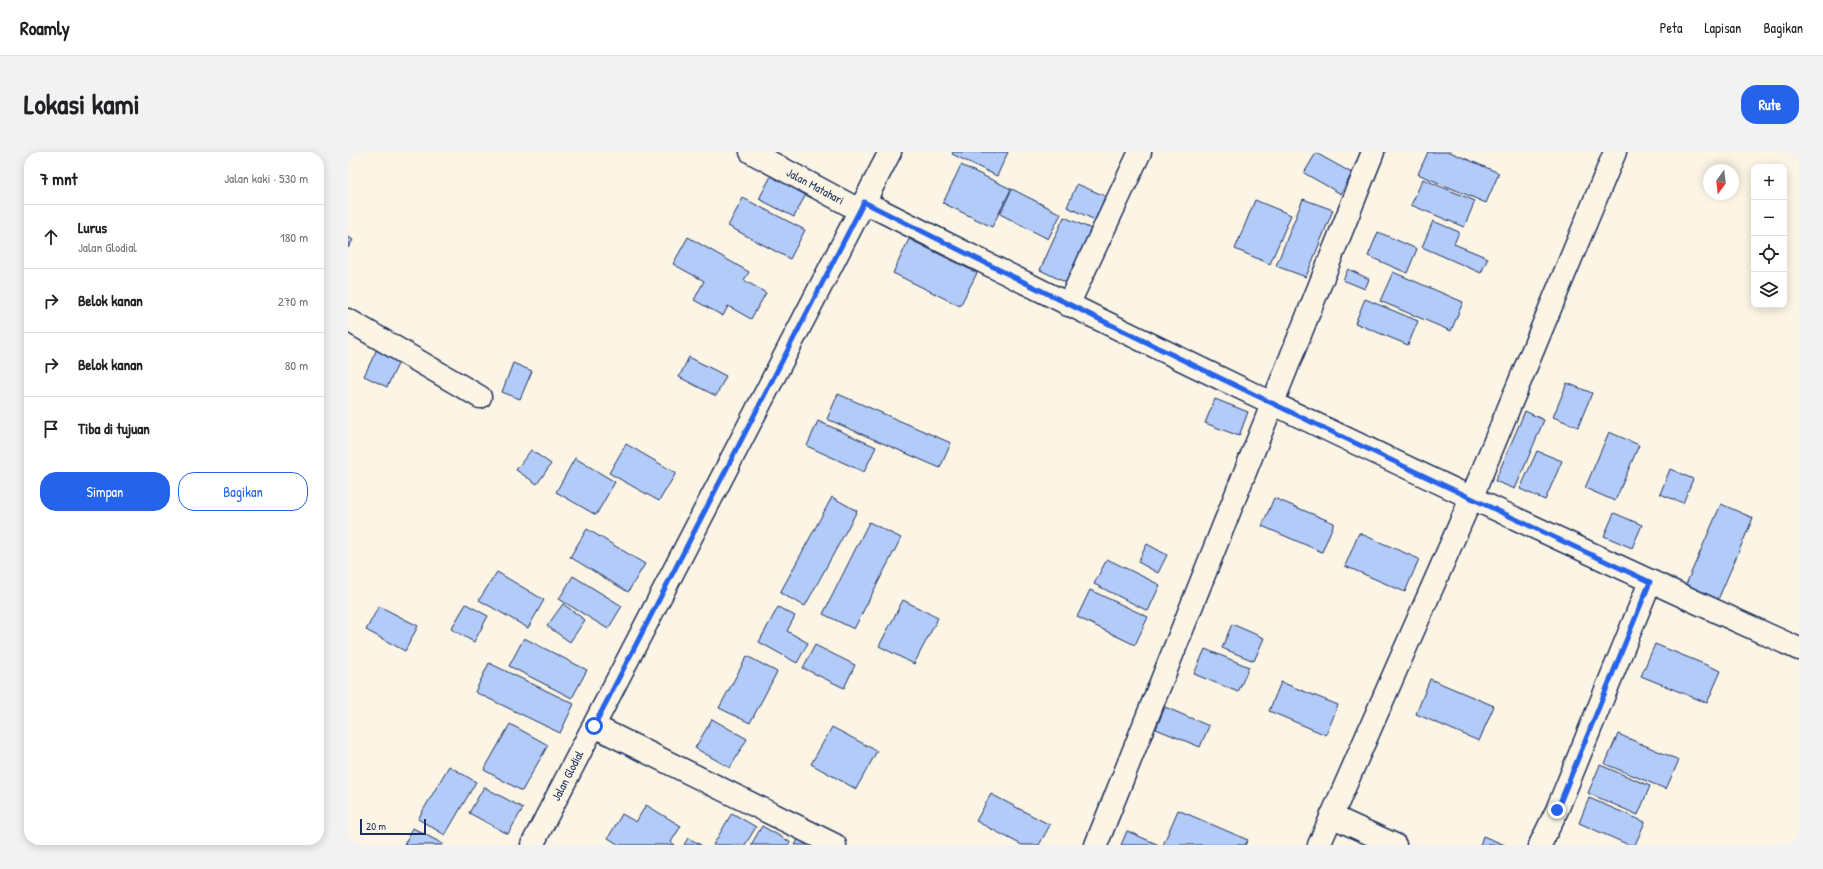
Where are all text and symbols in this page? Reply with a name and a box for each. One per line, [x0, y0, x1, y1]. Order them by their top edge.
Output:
text: Roamly [20, 15, 70, 41]
text: Peta [1660, 18, 1682, 37]
text: Lapisan [1704, 18, 1741, 37]
text: Bagikan [1763, 18, 1803, 37]
text: Lokasi kami [24, 85, 140, 123]
button: Rute [1741, 85, 1799, 124]
street label: Jalan Matahari [784, 164, 847, 209]
north arrow [1703, 164, 1739, 200]
map controls [1751, 164, 1787, 308]
button: + [1751, 164, 1787, 200]
text: 7 mnt [40, 167, 77, 190]
text: Jalan kaki · 530 m [224, 169, 308, 187]
button: − [1751, 200, 1787, 236]
text: Lurus [78, 217, 107, 238]
icon: ahead [40, 226, 62, 248]
text: 180 m [280, 228, 308, 246]
button: locate [1751, 236, 1787, 272]
text: Jalan Glodial [78, 238, 137, 256]
button: layers [1751, 272, 1787, 308]
icon: right [40, 290, 62, 312]
text: Belok kanan [78, 290, 143, 311]
text: 270 m [278, 292, 308, 310]
icon: right [40, 354, 62, 376]
text: Belok kanan [78, 354, 143, 375]
text: 80 m [285, 356, 308, 374]
icon: arrive [40, 418, 62, 440]
text: Tiba di tujuan [78, 418, 150, 439]
button: Simpan [40, 472, 170, 511]
button: Bagikan [178, 472, 308, 511]
route start [585, 717, 603, 735]
street label: Jalan Glodial [547, 747, 588, 804]
route end [1548, 801, 1566, 819]
scale bar [360, 817, 426, 836]
text: 20 m [366, 819, 386, 833]

